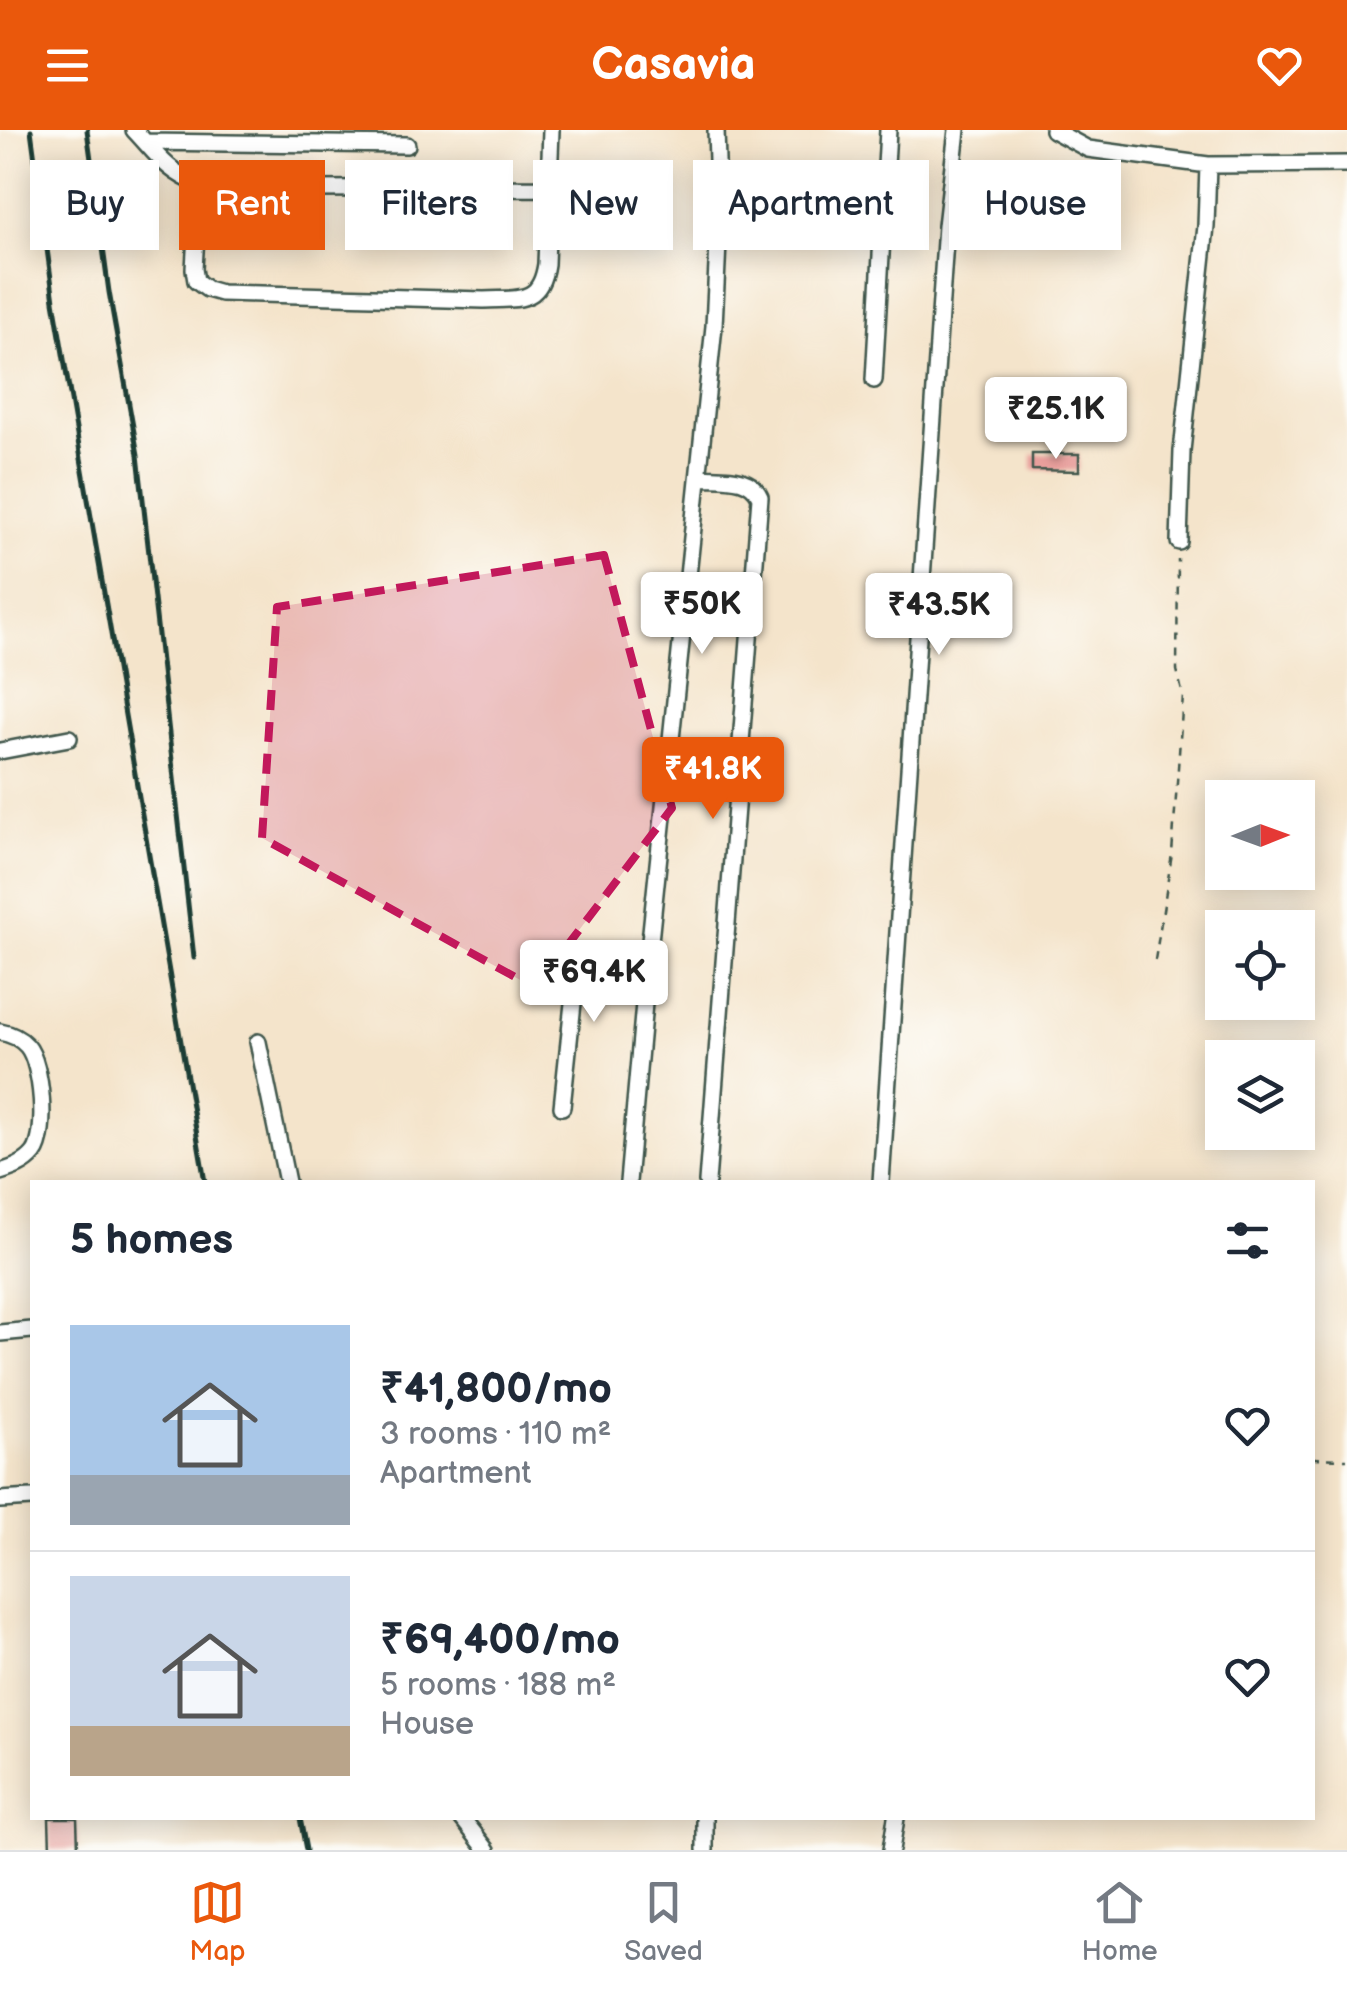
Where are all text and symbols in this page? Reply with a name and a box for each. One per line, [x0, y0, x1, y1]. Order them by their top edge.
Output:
icon: menu [40, 38, 95, 93]
text: Casavia [592, 38, 755, 93]
icon: heart [1252, 38, 1307, 93]
chip: Buy [30, 160, 159, 250]
chip: Rent [179, 160, 325, 250]
chip: Filters [345, 160, 513, 250]
chip: New [533, 160, 673, 250]
chip: Apartment [693, 160, 929, 250]
chip: House [949, 160, 1121, 250]
pin: ₹25.1K [975, 377, 1137, 462]
text: ₹25.1K [1007, 390, 1105, 429]
pin: ₹50K [643, 572, 761, 657]
pin: ₹43.5K [858, 573, 1020, 658]
text: ₹50K [663, 585, 741, 624]
text: ₹43.5K [887, 586, 991, 625]
pin: ₹41.8K [632, 737, 794, 822]
text: ₹41.8K [664, 750, 762, 789]
north arrow [1205, 780, 1315, 890]
map controls [1205, 780, 1315, 1150]
button: locate [1205, 910, 1315, 1020]
pin: ₹69.4K [513, 940, 675, 1025]
text: ₹69.4K [542, 953, 646, 992]
button: layers [1205, 1040, 1315, 1150]
icon: filters [1220, 1213, 1275, 1268]
text: 5 homes [70, 1215, 233, 1266]
text: ₹41,800/mo [380, 1364, 612, 1415]
icon: home [150, 1365, 270, 1485]
icon: heart [1220, 1398, 1275, 1453]
text: 3 rooms · 110 m² [380, 1415, 611, 1454]
text: Apartment [380, 1454, 531, 1493]
text: ₹69,400/mo [380, 1615, 620, 1666]
icon: home [150, 1616, 270, 1736]
icon: heart [1220, 1649, 1275, 1704]
text: 5 rooms · 188 m² [380, 1666, 616, 1705]
text: House [380, 1705, 474, 1744]
tab: Map [189, 1875, 246, 1968]
tab: Saved [624, 1875, 703, 1968]
tab: Home [1082, 1875, 1158, 1968]

